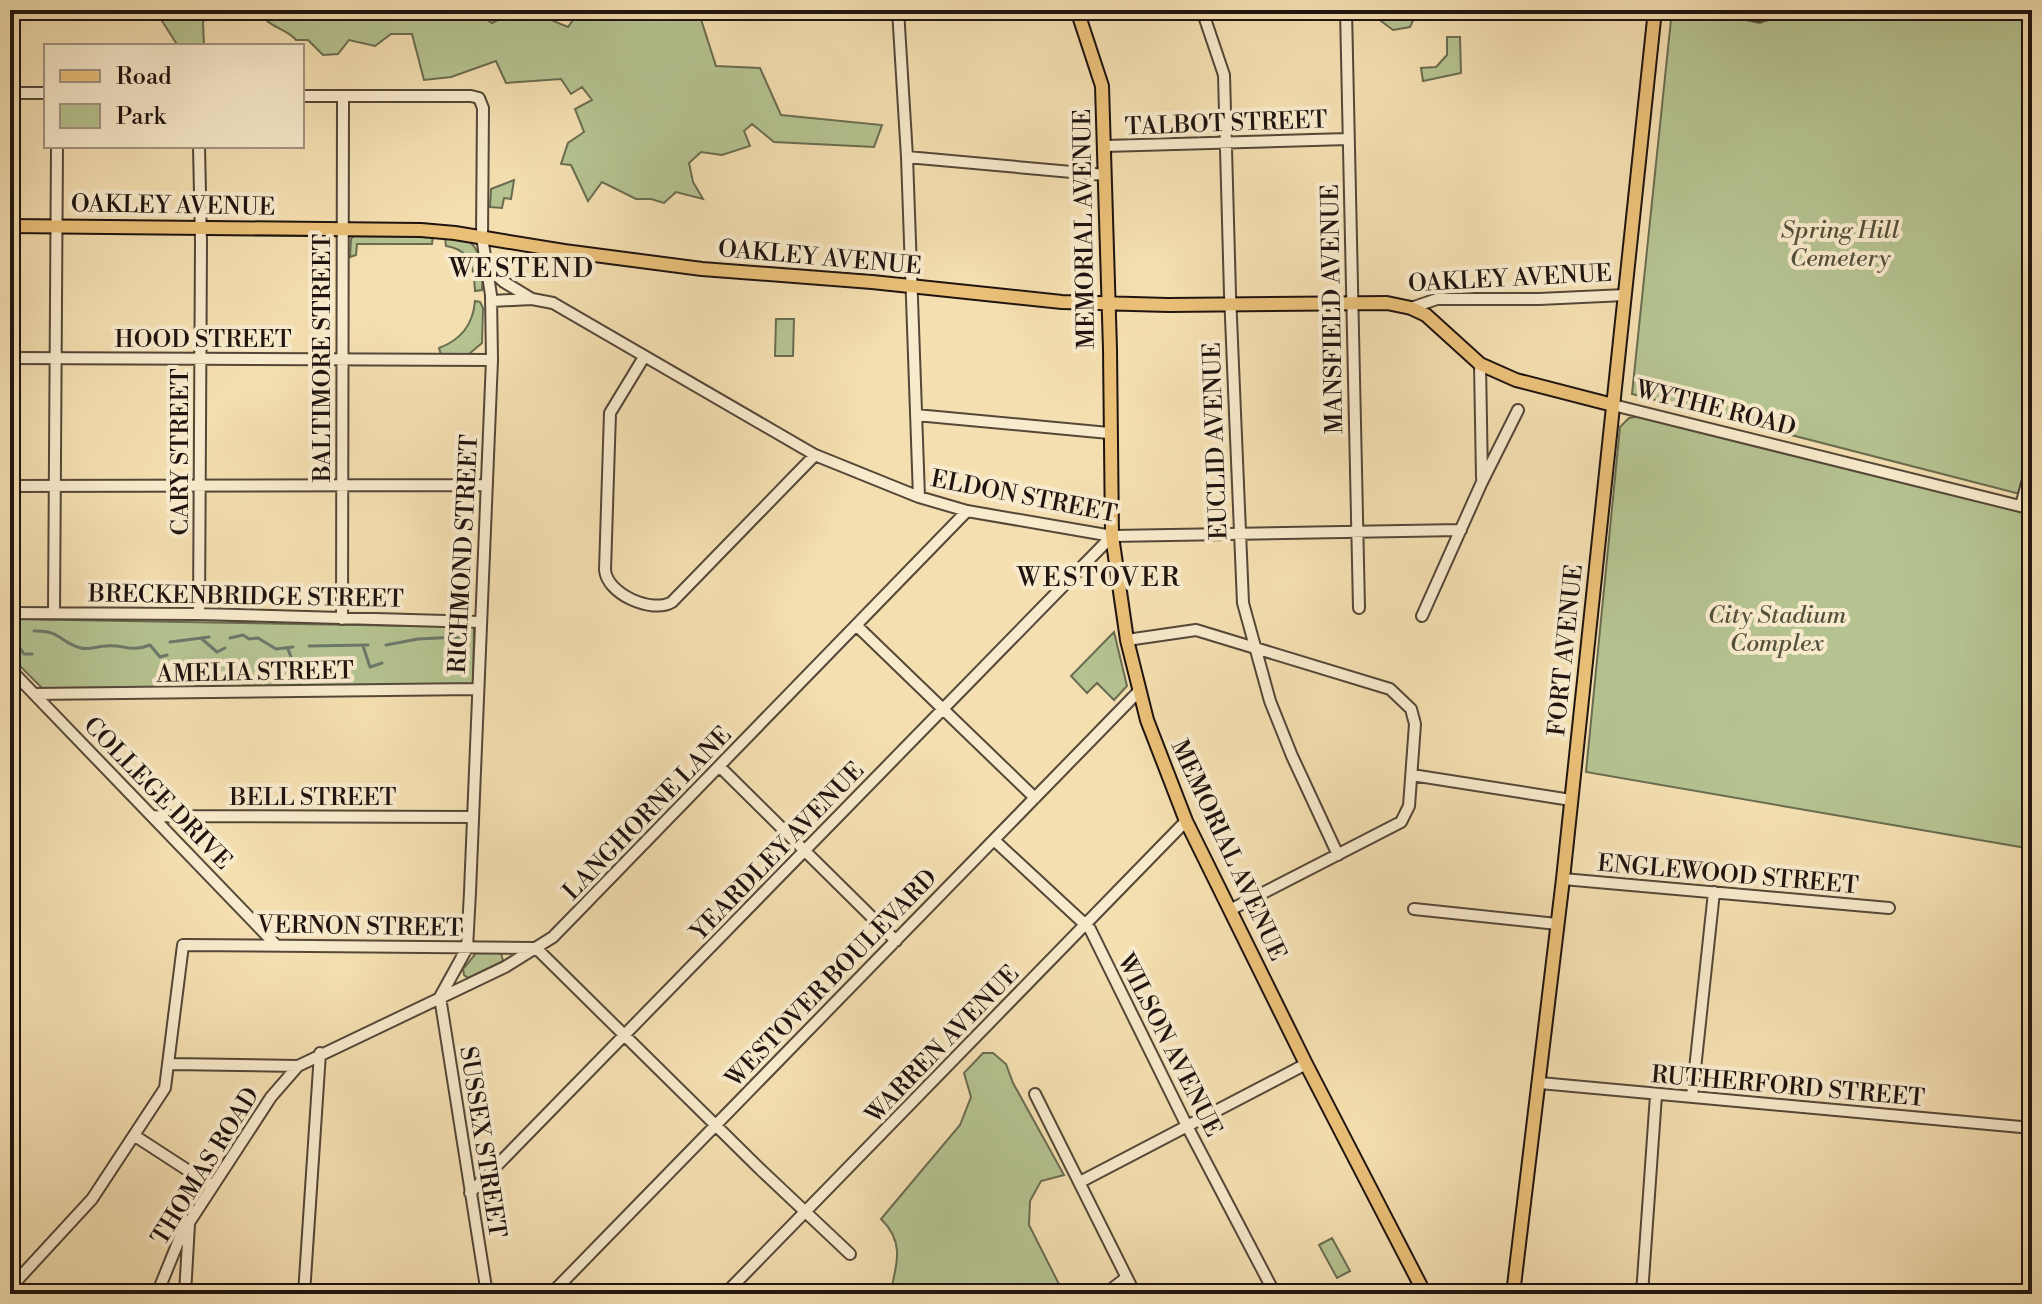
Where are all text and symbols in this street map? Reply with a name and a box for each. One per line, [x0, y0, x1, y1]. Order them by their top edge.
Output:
legend [44, 44, 304, 148]
text: Road [116, 62, 172, 92]
text: Park [116, 102, 167, 132]
street label: TALBOT STREET [1124, 105, 1328, 143]
street label: MEMORIAL AVENUE [1068, 109, 1102, 349]
street label: MANSFIELD AVENUE [1316, 184, 1350, 434]
street label: OAKLEY AVENUE [71, 189, 275, 223]
park label: Spring Hill Cemetery [1781, 216, 1899, 274]
street label: BALTIMORE STREET [308, 234, 338, 483]
street label: OAKLEY AVENUE [717, 234, 923, 282]
district label: WESTEND [448, 253, 595, 285]
street label: OAKLEY AVENUE [1407, 259, 1613, 299]
street label: HOOD STREET [114, 325, 292, 355]
street label: EUCLID AVENUE [1198, 342, 1234, 540]
street label: CARY STREET [166, 368, 196, 536]
street label: WYTHE ROAD [1632, 374, 1799, 443]
street label: RICHMOND STREET [443, 434, 485, 674]
street label: ELDON STREET [928, 464, 1120, 530]
district label: WESTOVER [1016, 562, 1181, 594]
street label: FORT AVENUE [1542, 563, 1590, 737]
street label: BRECKENBRIDGE STREET [87, 579, 404, 615]
park label: City Stadium Complex [1708, 601, 1847, 659]
street label: AMELIA STREET [155, 656, 354, 690]
street label: COLLEGE DRIVE [77, 711, 238, 876]
street label: LANGHORNE LANE [557, 721, 738, 907]
street label: MEMORIAL AVENUE [1164, 735, 1292, 966]
street label: YEARDLEY AVENUE [683, 756, 871, 949]
street label: BELL STREET [229, 783, 397, 813]
street label: ENGLEWOOD STREET [1596, 849, 1860, 901]
street label: WESTOVER BOULEVARD [719, 863, 944, 1095]
street label: VERNON STREET [256, 910, 463, 944]
street label: WILSON AVENUE [1110, 948, 1228, 1142]
street label: WARREN AVENUE [859, 959, 1026, 1131]
street label: SUSSEX STREET [452, 1044, 512, 1240]
street label: RUTHERFORD STREET [1650, 1060, 1926, 1114]
street label: THOMAS ROAD [145, 1082, 266, 1251]

